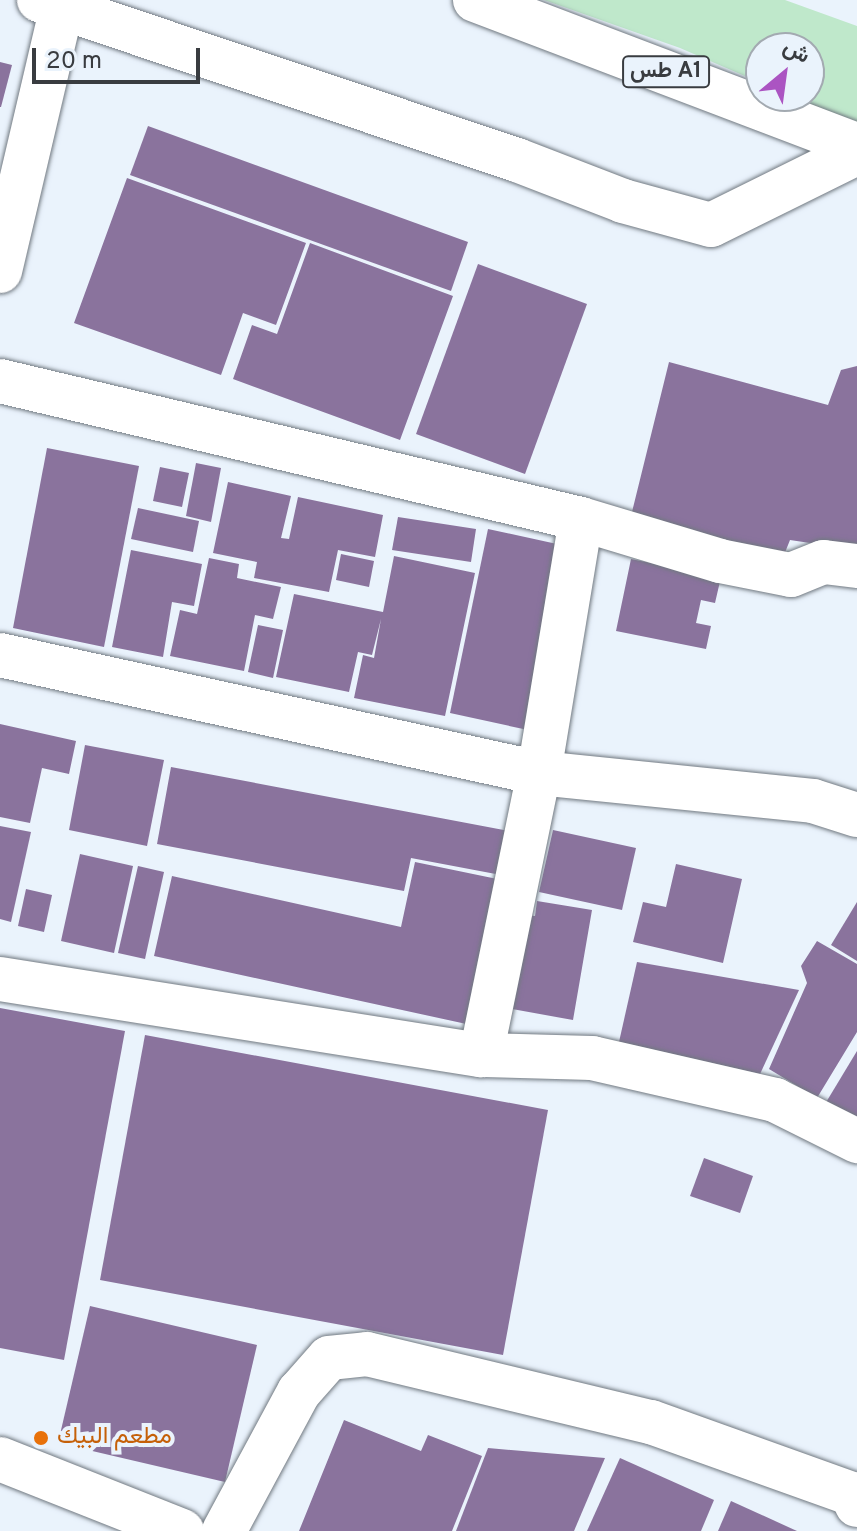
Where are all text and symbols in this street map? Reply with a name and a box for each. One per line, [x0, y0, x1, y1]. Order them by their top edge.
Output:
scale bar [36, 32, 204, 82]
north arrow [745, 32, 825, 112]
text: ش [778, 34, 814, 71]
text: 20 m [46, 47, 102, 77]
road number: طس A1 [622, 54, 710, 90]
place label: مطعم البيك [57, 1424, 172, 1452]
marker: مطعم البيك [32, 1429, 50, 1447]

